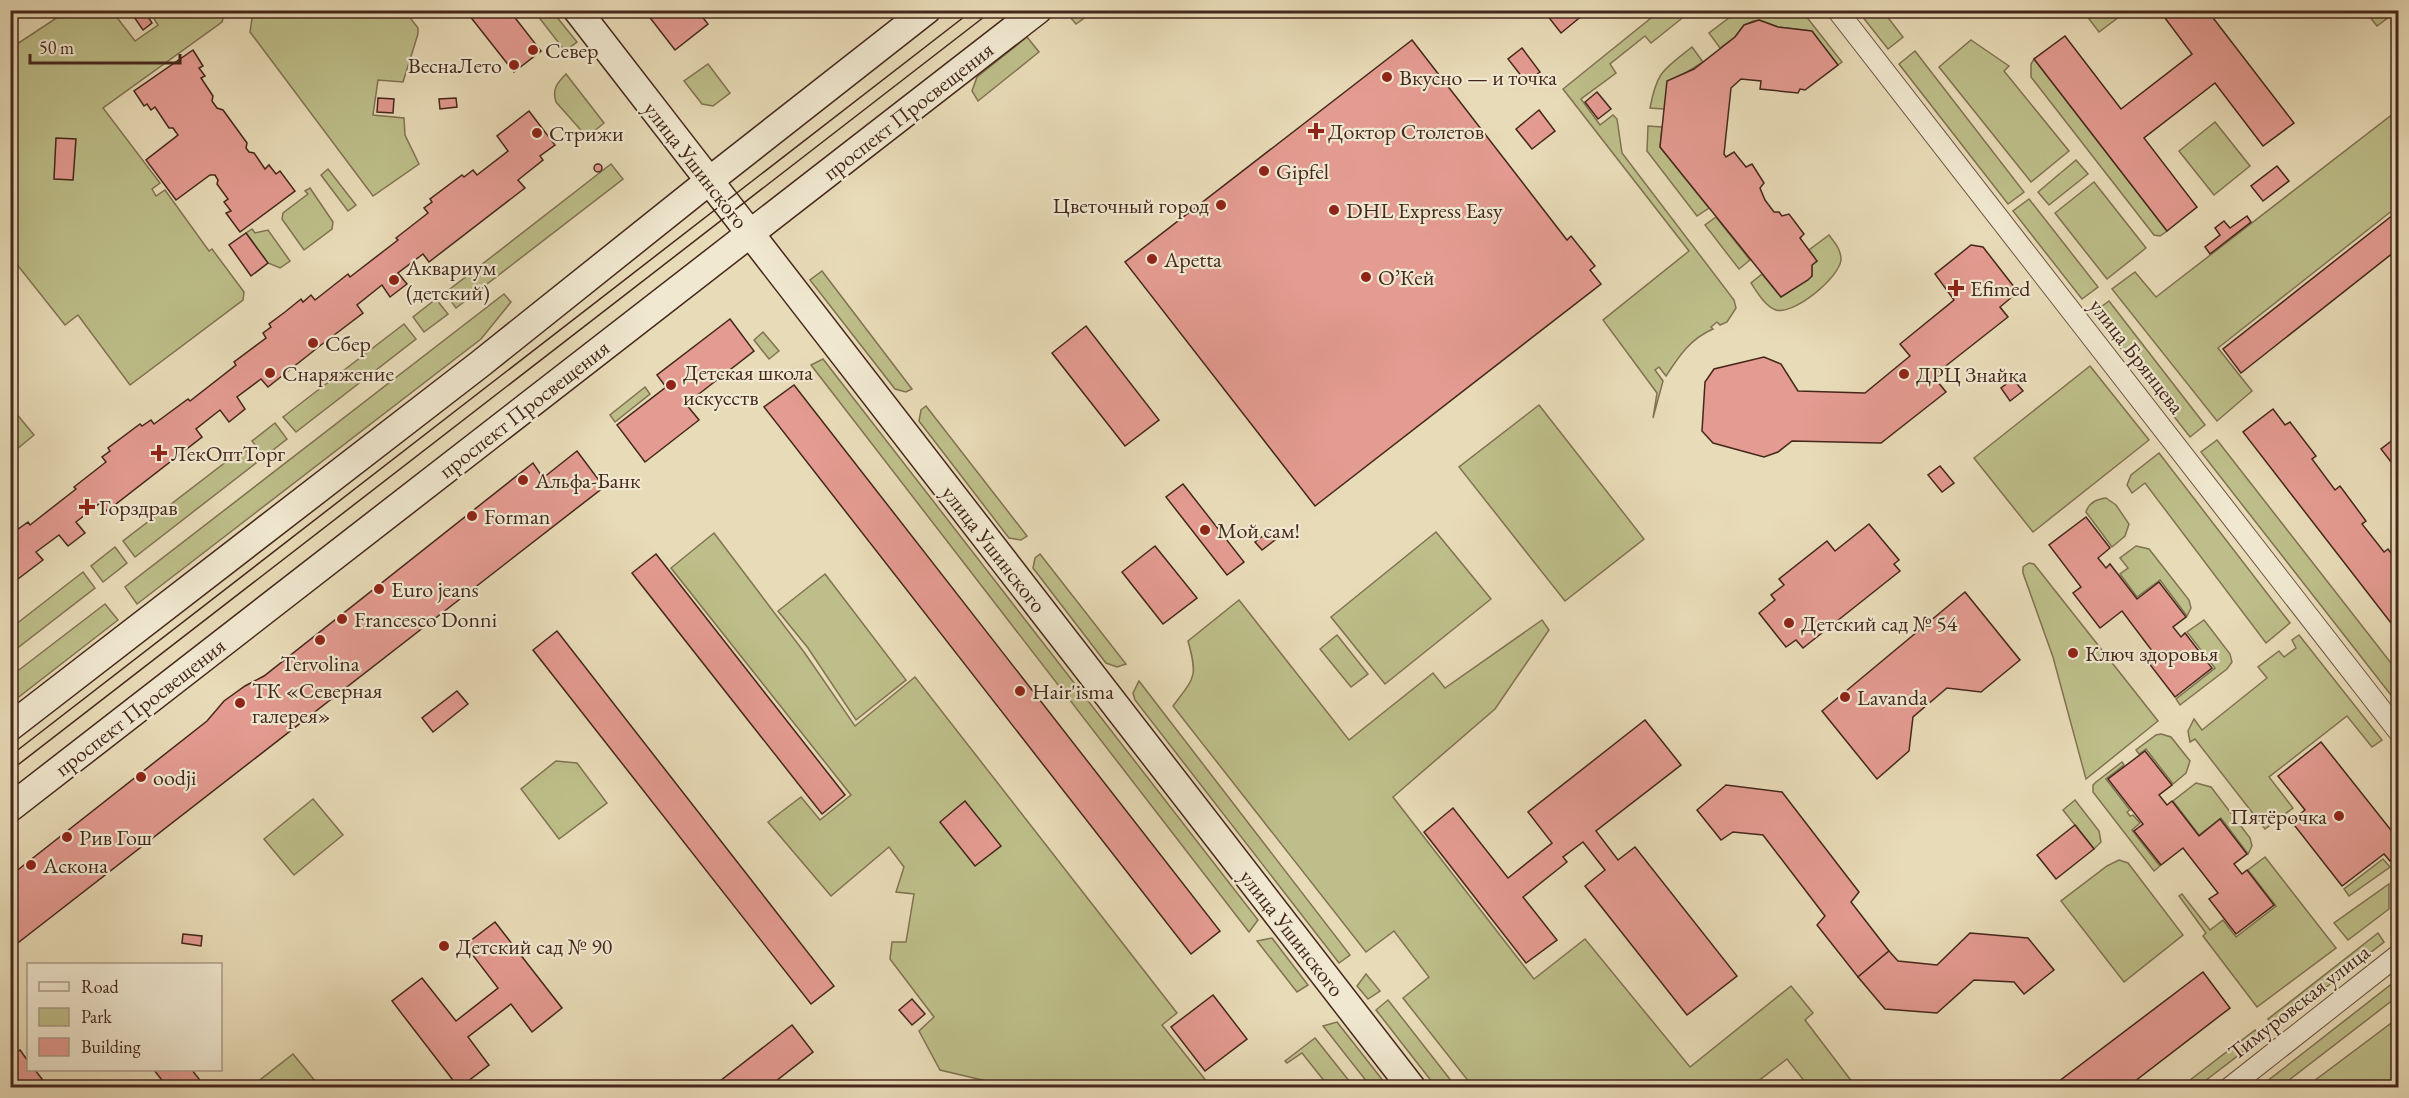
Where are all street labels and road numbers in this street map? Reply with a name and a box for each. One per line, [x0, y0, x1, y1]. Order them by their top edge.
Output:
street label: проспект Просвещения [817, 35, 1000, 187]
street label: улица Ушинского [637, 95, 755, 235]
street label: улица Брянцева [2083, 292, 2191, 420]
street label: проспект Просвещения [433, 333, 616, 485]
street label: улица Ушинского [935, 479, 1053, 619]
street label: проспект Просвещения [49, 631, 232, 783]
street label: улица Ушинского [1233, 863, 1351, 1003]
street label: Тимуровская улица [2222, 937, 2376, 1066]

